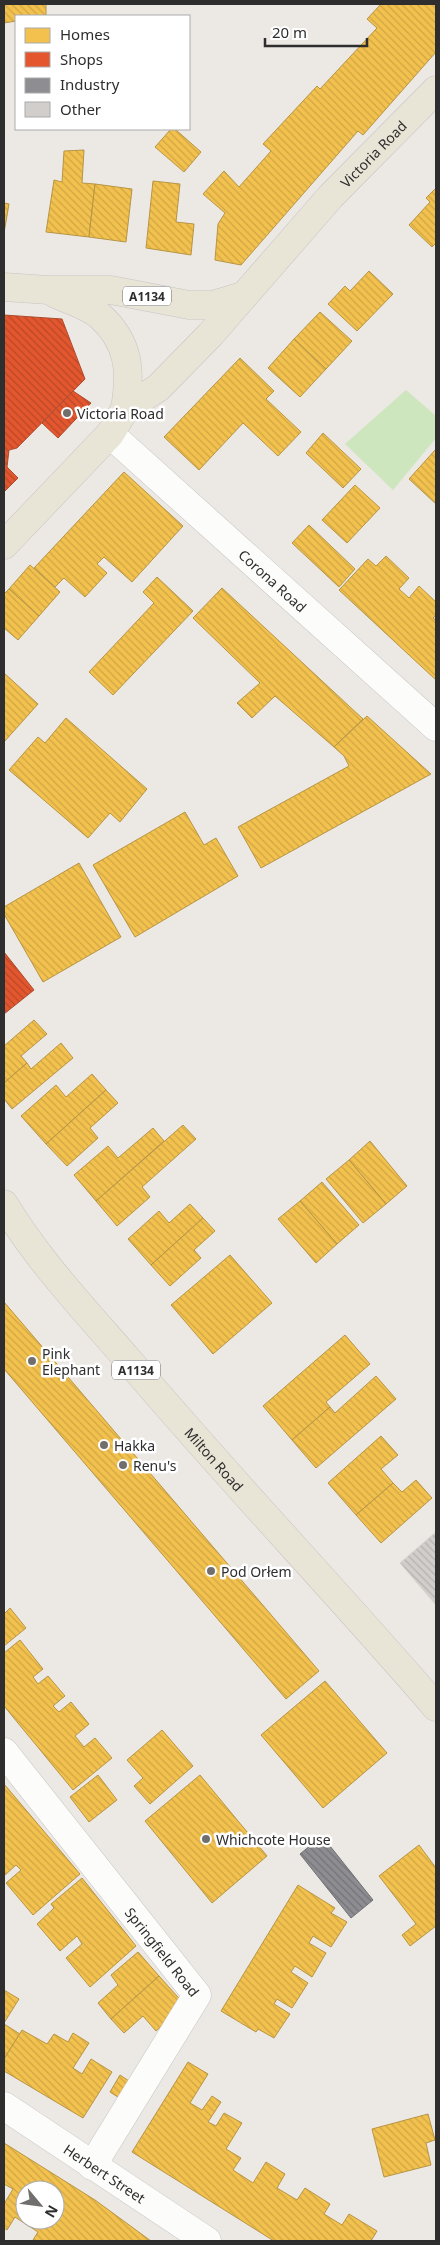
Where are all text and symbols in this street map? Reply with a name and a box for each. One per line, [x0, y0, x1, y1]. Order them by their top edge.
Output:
legend [15, 15, 190, 130]
scale bar [265, 15, 368, 47]
text: 20 m [272, 22, 307, 42]
text: Homes [60, 24, 110, 44]
text: Shops [60, 49, 103, 69]
text: Industry [60, 74, 120, 94]
text: Other [60, 99, 101, 119]
street label: Victoria Road [336, 116, 410, 191]
road number: A1134 [123, 286, 171, 306]
place label: Victoria Road [77, 404, 164, 423]
marker: Victoria Road [61, 407, 73, 419]
street label: Corona Road [235, 545, 311, 616]
place label: Pink Elephant [42, 1344, 100, 1379]
marker: Pink Elephant [26, 1355, 38, 1367]
road number: A1134 [112, 1360, 160, 1380]
street label: Milton Road [181, 1423, 248, 1495]
place label: Hakka [114, 1436, 155, 1455]
marker: Hakka [98, 1439, 110, 1451]
place label: Renu's [133, 1456, 177, 1475]
marker: Renu's [117, 1459, 129, 1471]
place label: Pod Orłem [221, 1562, 292, 1581]
marker: Pod Orłem [205, 1565, 217, 1577]
place label: Whichcote House [216, 1830, 331, 1849]
marker: Whichcote House [200, 1833, 212, 1845]
street label: Springfield Road [121, 1903, 204, 2000]
street label: Herbert Street [60, 2139, 149, 2207]
north arrow [15, 2180, 65, 2230]
text: N [41, 2202, 63, 2221]

